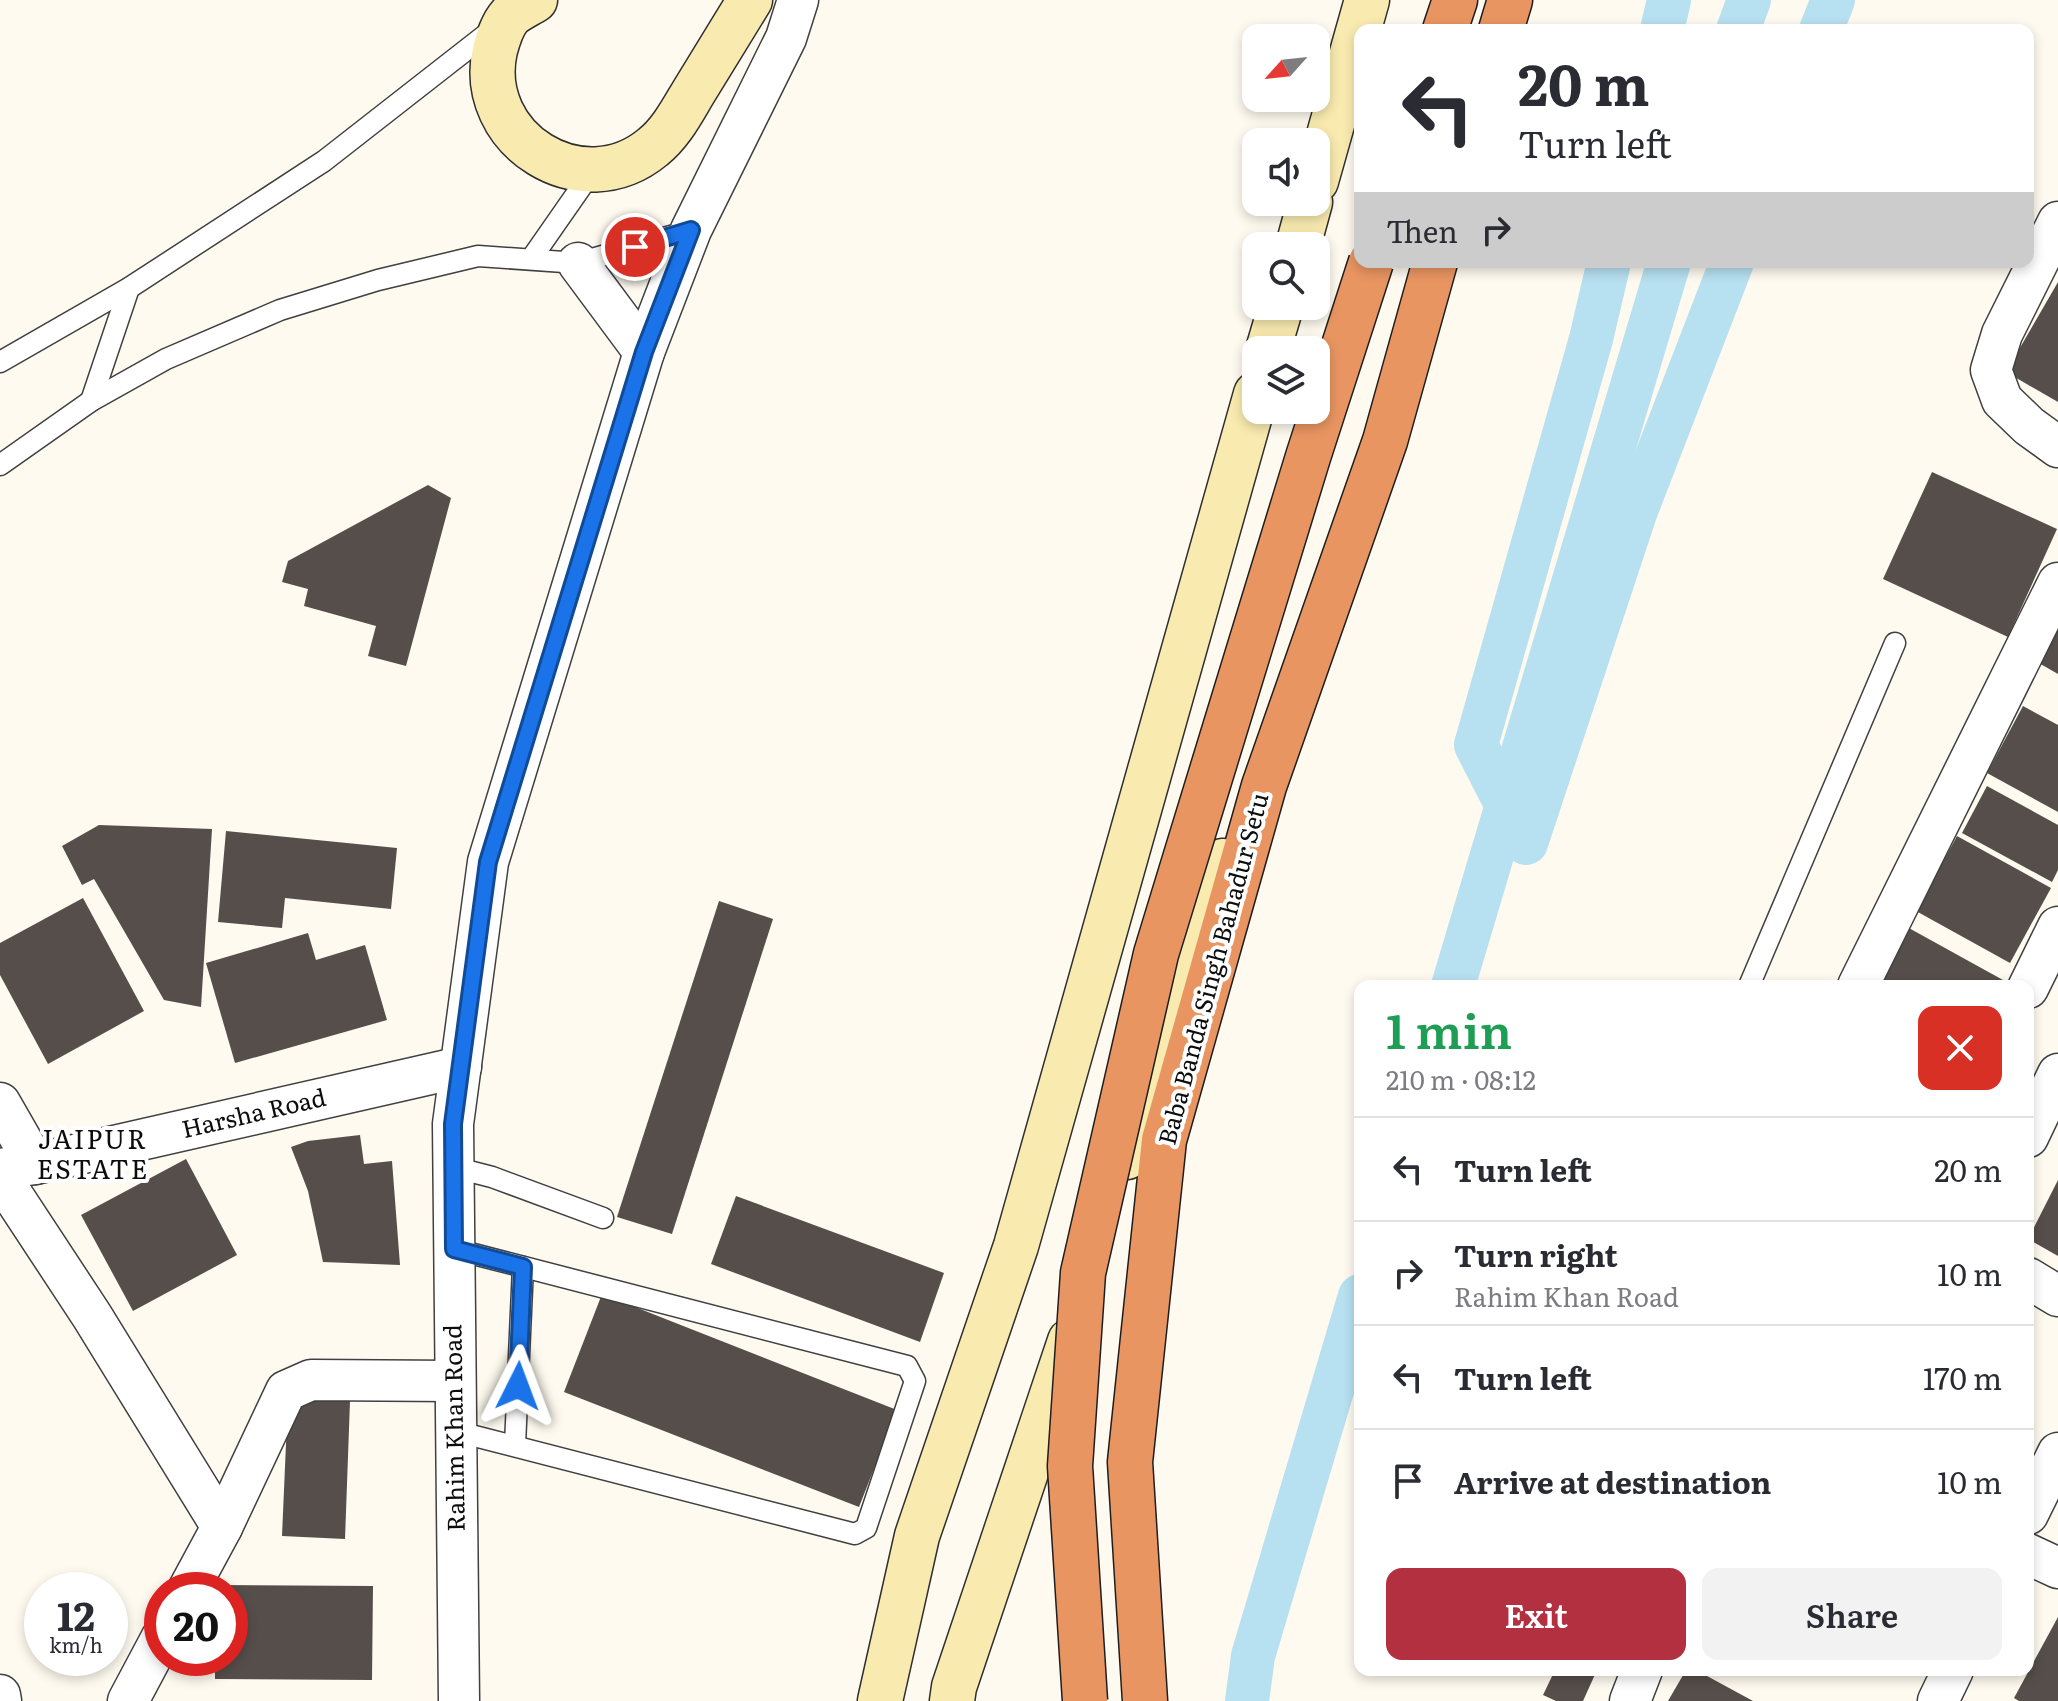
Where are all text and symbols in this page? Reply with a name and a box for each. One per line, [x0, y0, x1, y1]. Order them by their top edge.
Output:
north arrow [1242, 24, 1330, 112]
map controls [1242, 24, 1330, 424]
text: 20 m [1518, 40, 1650, 123]
icon: left [1386, 56, 1490, 160]
text: Turn left [1518, 116, 1672, 169]
button: sound [1242, 128, 1330, 216]
text: Then [1386, 208, 1458, 252]
icon: right [1474, 208, 1518, 252]
pin [601, 213, 669, 281]
icon: arrive [613, 225, 657, 269]
button: search [1242, 232, 1330, 320]
button: layers [1242, 336, 1330, 424]
street label: Baba Banda Singh Bahadur Setu [1148, 788, 1276, 1148]
text: 1 min [1386, 993, 1512, 1064]
button: close [1918, 1006, 2002, 1090]
text: 210 m · 08:12 [1386, 1059, 1536, 1098]
street label: Harsha Road [178, 1078, 329, 1145]
district label: JAIPUR ESTATE [37, 1118, 149, 1187]
icon: left [1386, 1147, 1430, 1191]
text: Turn left [1454, 1147, 1592, 1191]
text: 20 m [1934, 1147, 2002, 1191]
text: Turn right [1454, 1232, 1618, 1276]
icon: right [1386, 1251, 1430, 1295]
text: 10 m [1937, 1251, 2002, 1295]
text: Rahim Khan Road [1454, 1276, 1679, 1315]
street label: Rahim Khan Road [433, 1324, 472, 1532]
position arrow [476, 1344, 560, 1428]
icon: left [1386, 1355, 1430, 1399]
text: Turn left [1454, 1355, 1592, 1399]
text: 170 m [1923, 1355, 2002, 1399]
icon: arrive [1386, 1459, 1430, 1503]
text: Arrive at destination [1454, 1459, 1771, 1503]
text: 10 m [1937, 1459, 2002, 1503]
button: Exit [1386, 1568, 1686, 1660]
button: Share [1702, 1568, 2002, 1660]
speed limit sign: 20 [144, 1572, 248, 1676]
text: 12 [57, 1584, 95, 1643]
text: km/h [49, 1629, 103, 1659]

